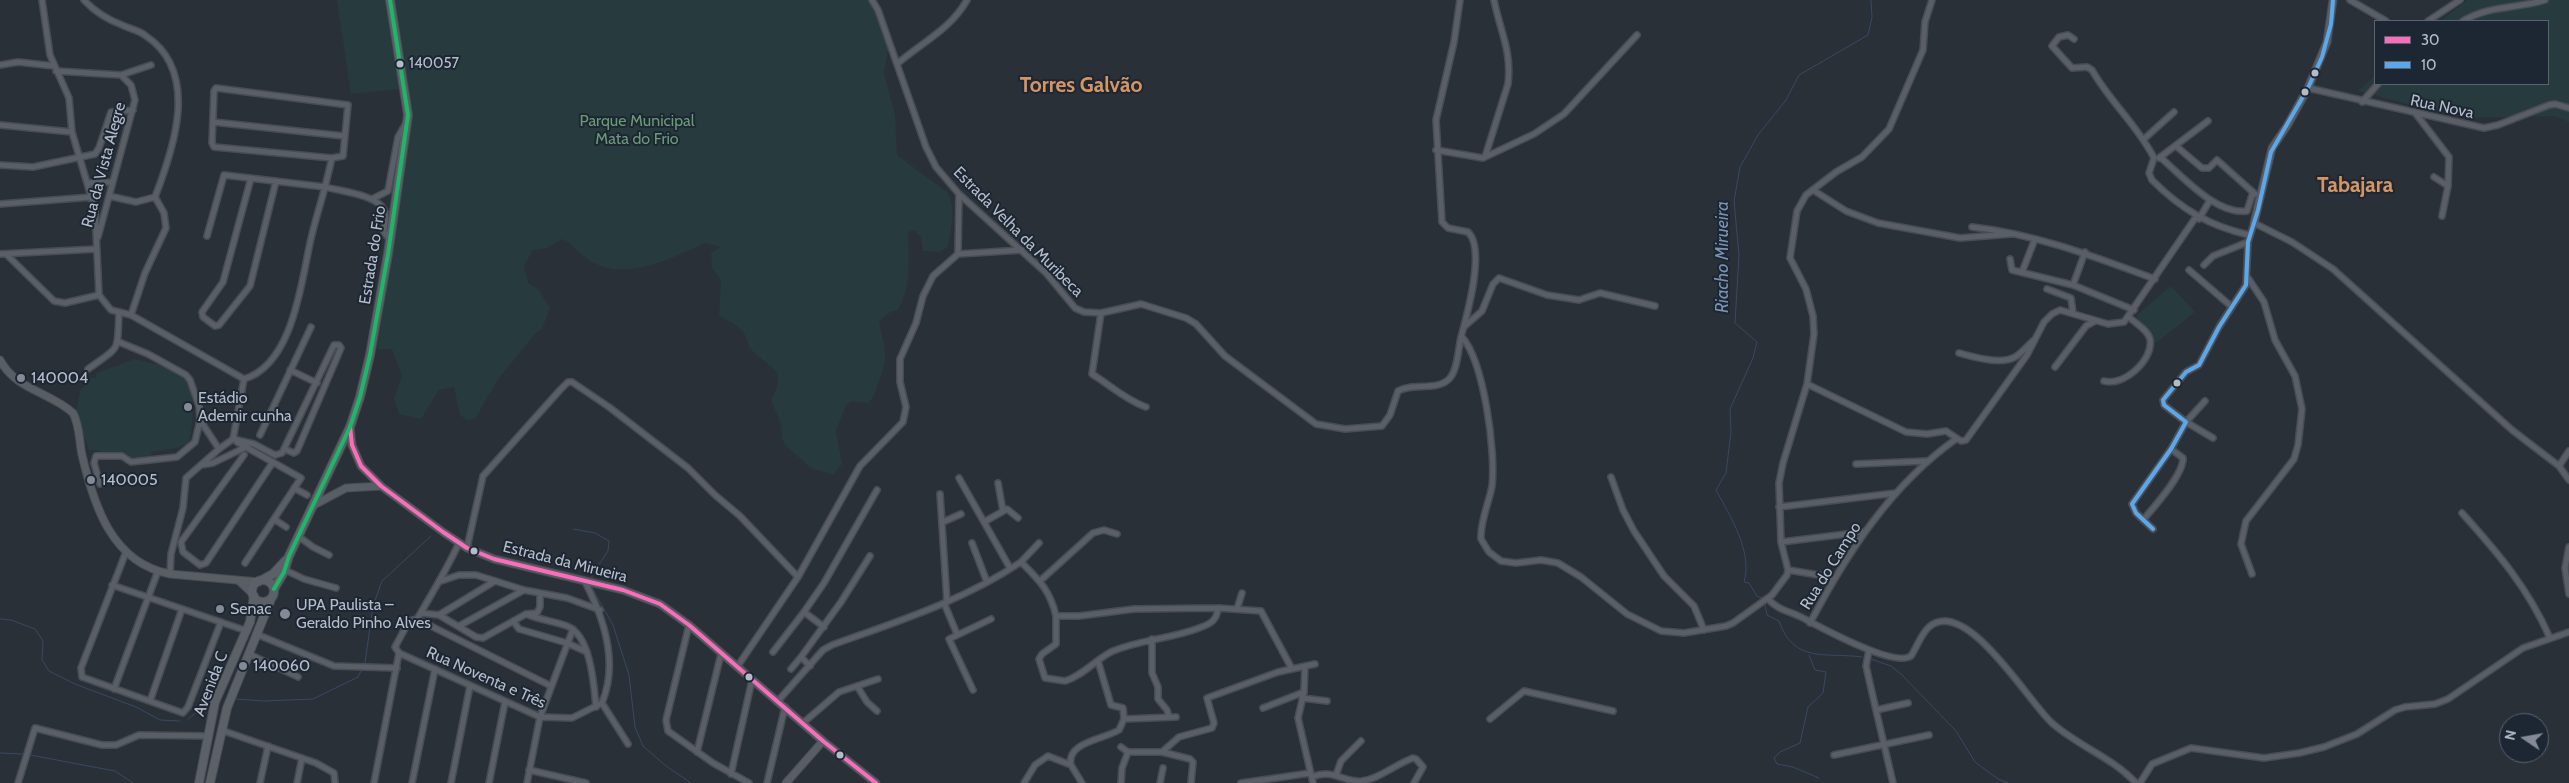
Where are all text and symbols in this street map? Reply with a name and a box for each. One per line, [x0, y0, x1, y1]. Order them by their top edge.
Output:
legend [2374, 20, 2549, 85]
text: 30 [2421, 31, 2440, 49]
place label: 140057 [409, 55, 459, 73]
text: 10 [2421, 56, 2436, 74]
marker: 140057 [395, 59, 405, 69]
unlabelled marker [2310, 68, 2320, 78]
district label: Torres Galvão [1020, 73, 1142, 99]
unlabelled marker [2300, 87, 2310, 97]
street label: Rua Nova [2409, 91, 2475, 123]
street label: Rua da Vista Alegre [78, 100, 130, 230]
park label: Parque Municipal Mata do Frio [579, 111, 695, 149]
street label: Estrada Velha da Muribeca [949, 163, 1087, 301]
district label: Tabajara [2317, 173, 2393, 199]
water label: Riacho Mirueira [1712, 201, 1734, 313]
street label: Estrada do Frio [356, 204, 390, 306]
place label: 140004 [31, 368, 88, 388]
marker: 140004 [15, 372, 27, 384]
unlabelled marker [2172, 378, 2182, 388]
place label: Estádio Ademir cunha [198, 388, 292, 426]
marker: Estádio Ademir cunha [182, 401, 194, 413]
place label: 140005 [101, 470, 158, 490]
marker: 140005 [85, 474, 97, 486]
street label: Rua do Campo [1796, 519, 1866, 613]
street label: Estrada da Mirueira [501, 537, 629, 587]
unlabelled marker [469, 546, 479, 556]
place label: UPA Paulista – Geraldo Pinho Alves [296, 595, 431, 633]
place label: Senac [230, 599, 271, 619]
marker: Senac [214, 603, 226, 615]
marker: UPA Paulista – Geraldo Pinho Alves [278, 607, 292, 621]
street label: Rua Noventa e Três [423, 643, 549, 713]
street label: Avenida C [190, 649, 232, 719]
place label: 140060 [253, 656, 310, 676]
marker: 140060 [237, 660, 249, 672]
unlabelled marker [744, 672, 754, 682]
north arrow [2499, 713, 2549, 763]
text: N [2500, 728, 2520, 742]
unlabelled marker [835, 750, 845, 760]

